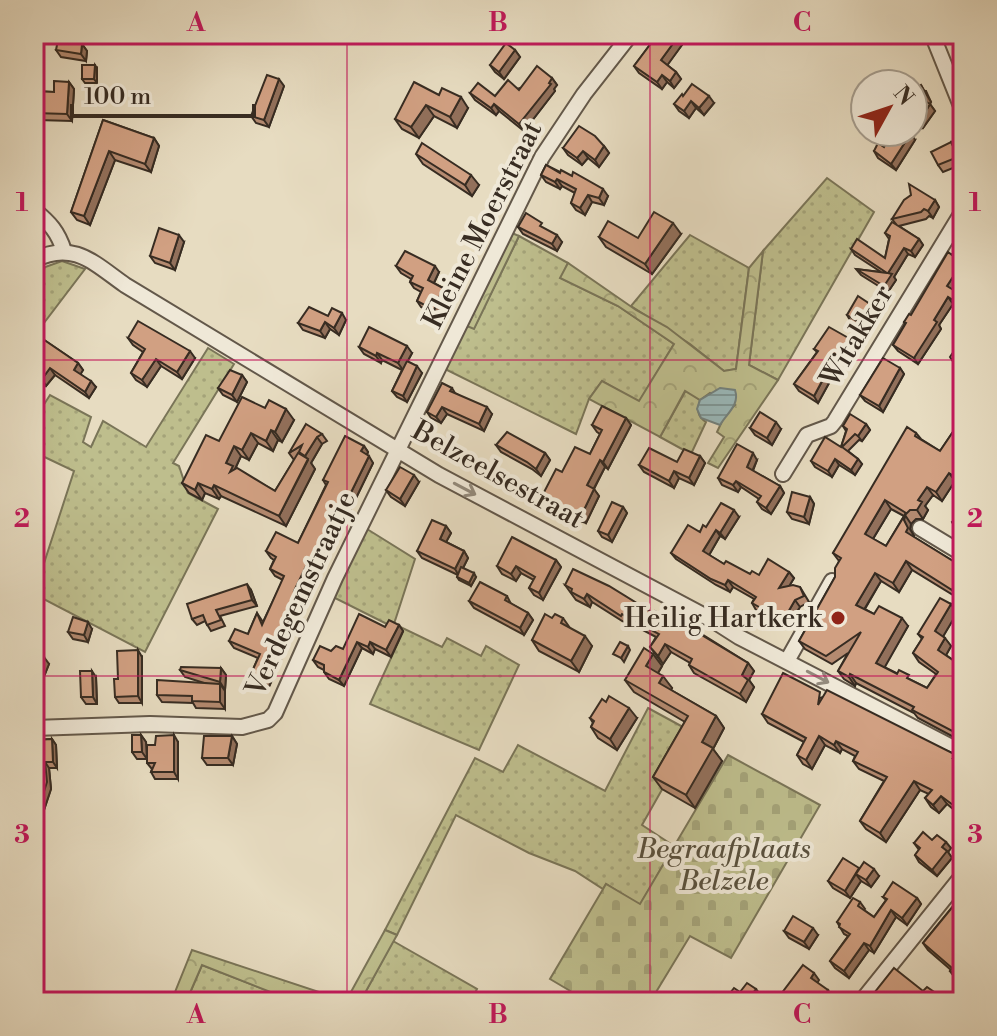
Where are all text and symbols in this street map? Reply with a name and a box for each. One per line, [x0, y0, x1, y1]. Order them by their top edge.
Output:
text: A [186, 7, 206, 39]
text: B [488, 7, 508, 39]
text: C [793, 7, 811, 39]
scale bar [72, 68, 254, 118]
north arrow [849, 68, 929, 148]
text: N [887, 81, 919, 112]
text: 100 m [84, 82, 151, 112]
street label: Kleine Moerstraat [416, 115, 550, 335]
text: 1 [16, 187, 29, 219]
text: 1 [969, 187, 982, 219]
street label: Witakker [812, 279, 901, 394]
street label: Belzeelsestraat [405, 413, 590, 537]
one-way arrow [453, 482, 477, 498]
street label: Verdegemstraatje [238, 486, 364, 703]
text: 2 [14, 503, 30, 535]
text: 2 [967, 503, 983, 535]
place label: Heilig Hartkerk [624, 601, 823, 636]
marker: Heilig Hartkerk [829, 609, 847, 627]
one-way arrow [806, 670, 830, 686]
text: 3 [14, 819, 30, 851]
text: 3 [967, 819, 983, 851]
park label: Begraafplaats Belzele [636, 832, 811, 899]
text: A [186, 999, 206, 1031]
text: B [488, 999, 508, 1031]
text: C [793, 999, 811, 1031]

